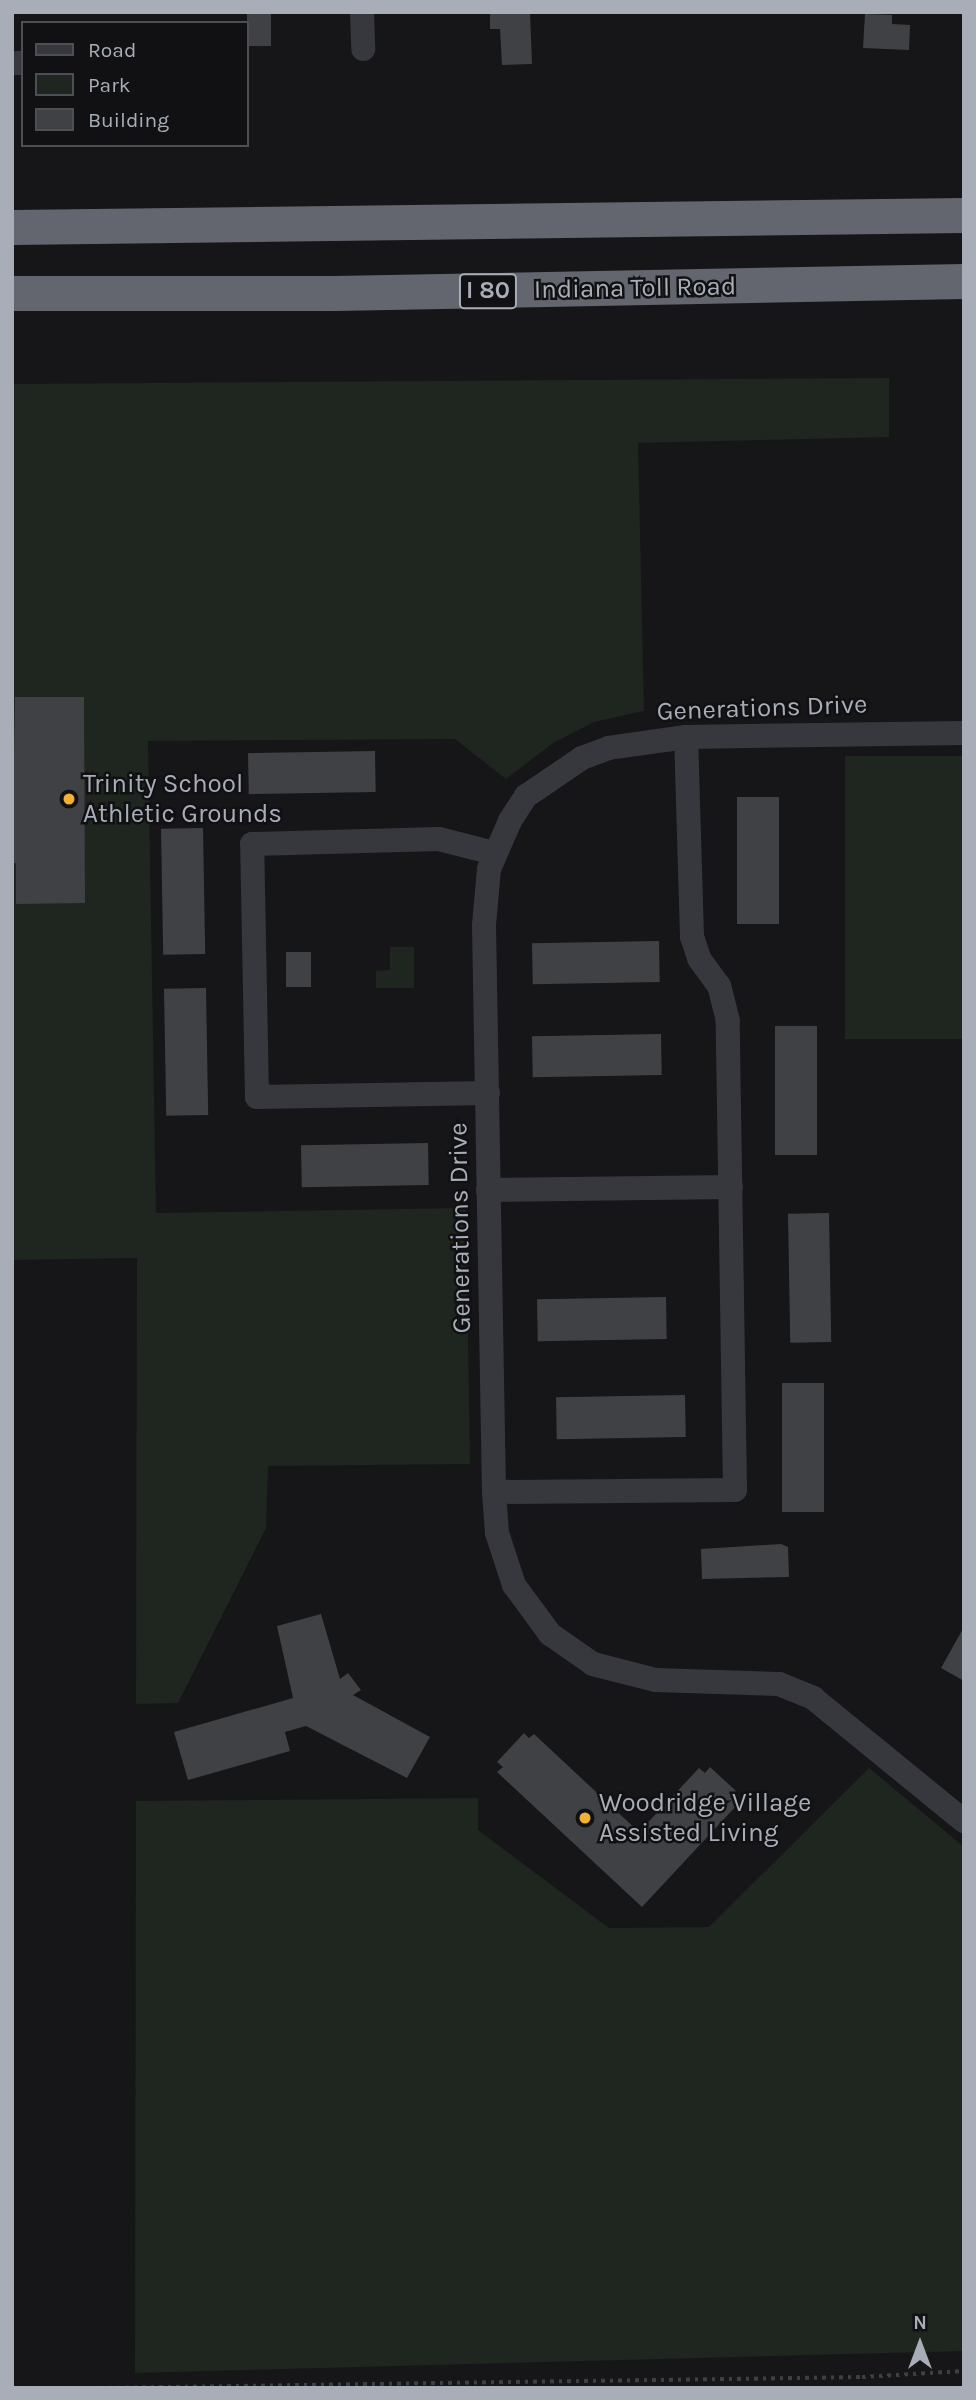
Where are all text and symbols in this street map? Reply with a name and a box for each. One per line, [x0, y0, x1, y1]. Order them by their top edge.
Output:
legend [21, 21, 248, 147]
text: Road [88, 38, 136, 62]
text: Park [88, 73, 131, 97]
text: Building [88, 108, 169, 132]
road number: I 80 [458, 270, 518, 312]
street label: Indiana Toll Road [534, 271, 736, 305]
street label: Generations Drive [656, 689, 868, 727]
place label: Trinity School Athletic Grounds [83, 768, 282, 830]
marker: Trinity School Athletic Grounds [61, 791, 77, 807]
street label: Generations Drive [443, 1122, 477, 1334]
place label: Woodridge Village Assisted Living [599, 1787, 811, 1848]
marker: Woodridge Village Assisted Living [577, 1810, 593, 1826]
north arrow [885, 2309, 955, 2379]
text: N [913, 2312, 927, 2334]

